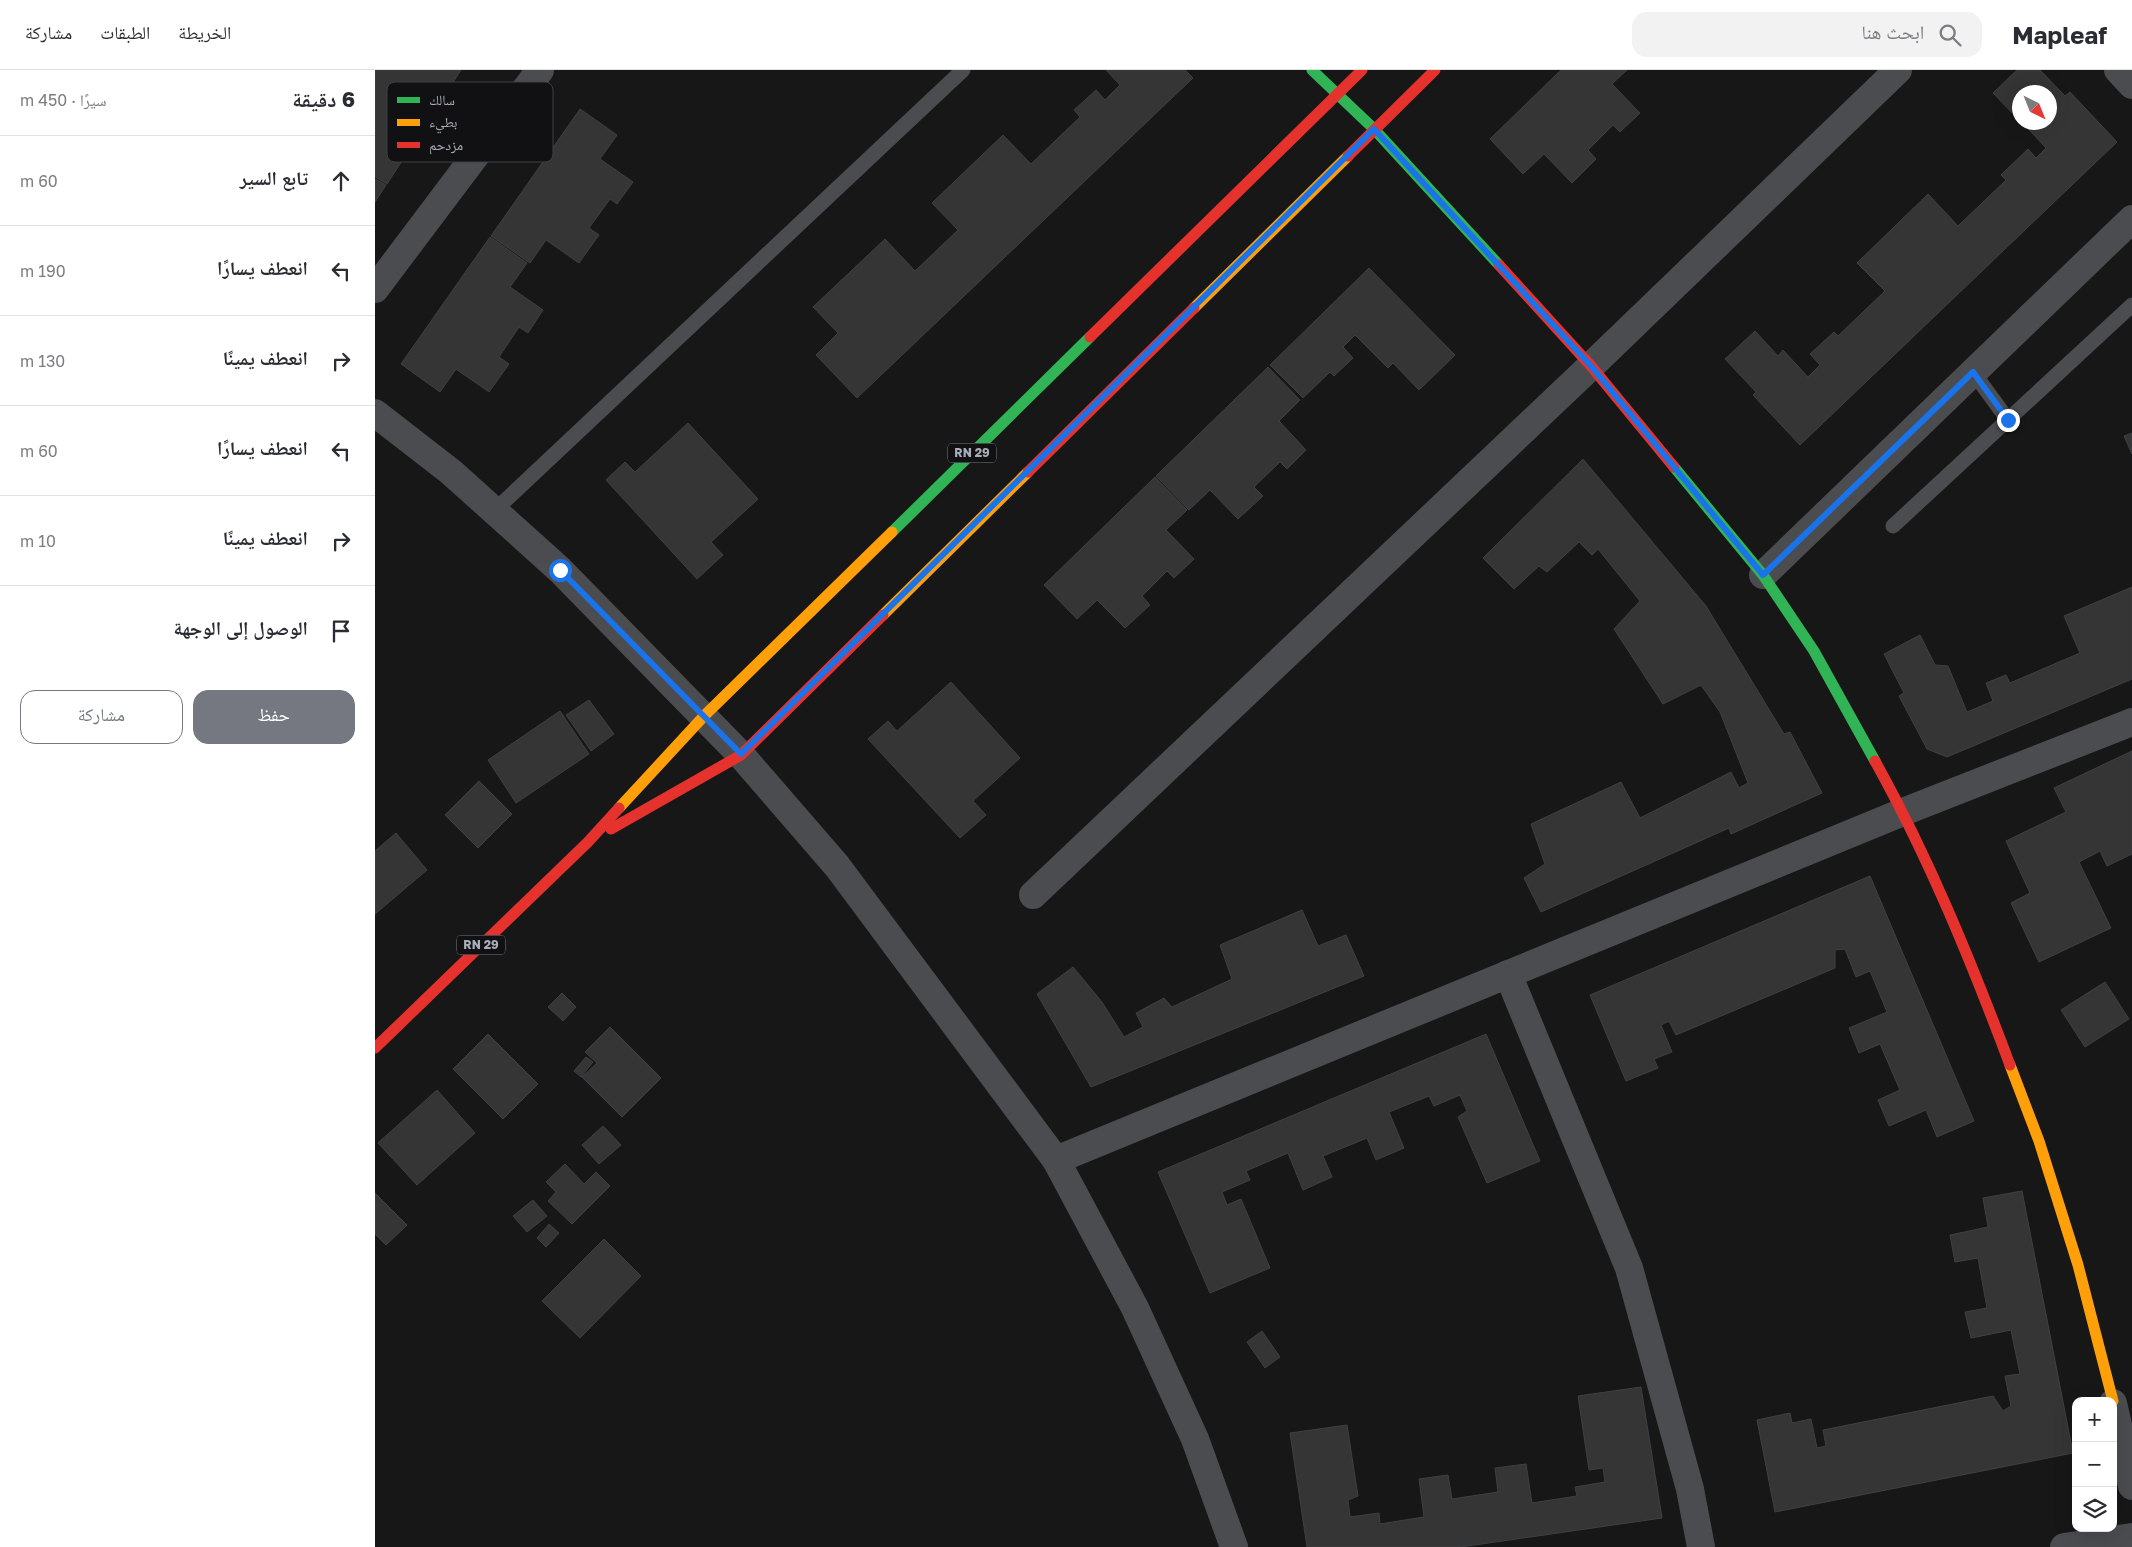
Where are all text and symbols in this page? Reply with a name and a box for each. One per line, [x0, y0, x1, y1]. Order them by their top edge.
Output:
search box [1632, 12, 1982, 57]
text: ابحث هنا [1862, 20, 1924, 43]
text: Mapleaf [2012, 20, 2107, 49]
text: مشاركة [25, 21, 72, 43]
text: الطبقات [100, 21, 150, 43]
text: الخريطة [178, 21, 231, 43]
icon: search [1936, 21, 1964, 49]
legend [387, 82, 553, 162]
north arrow [2012, 85, 2057, 130]
text: 6 دقيقة [292, 86, 355, 112]
text: سيرًا · 450 m [20, 90, 107, 110]
text: سالك [429, 91, 455, 108]
text: بطيء [429, 113, 458, 134]
text: مزدحم [429, 136, 463, 155]
text: تابع السير [240, 166, 308, 189]
icon: ahead [327, 167, 355, 195]
text: 60 m [20, 171, 58, 191]
text: انعطف يسارًا [217, 256, 308, 279]
icon: left [327, 257, 355, 285]
text: 190 m [20, 261, 66, 281]
text: انعطف يمينًا [223, 346, 308, 369]
icon: right [327, 347, 355, 375]
text: 130 m [20, 351, 65, 371]
route end [1997, 409, 2020, 432]
text: انعطف يسارًا [217, 436, 308, 459]
icon: left [327, 437, 355, 465]
text: 60 m [20, 441, 58, 461]
road number: RN 29 [948, 443, 996, 462]
text: انعطف يمينًا [223, 526, 308, 549]
icon: right [327, 527, 355, 555]
text: 10 m [20, 531, 56, 551]
route start [549, 559, 572, 582]
text: الوصول إلى الوجهة [174, 616, 308, 639]
icon: arrive [327, 617, 355, 645]
button: مشاركة [20, 690, 183, 744]
button: حفظ [193, 690, 355, 744]
road number: RN 29 [457, 936, 505, 954]
map controls [2072, 1397, 2117, 1532]
button: + [2072, 1397, 2117, 1442]
button: − [2072, 1442, 2117, 1487]
button: layers [2072, 1487, 2117, 1532]

